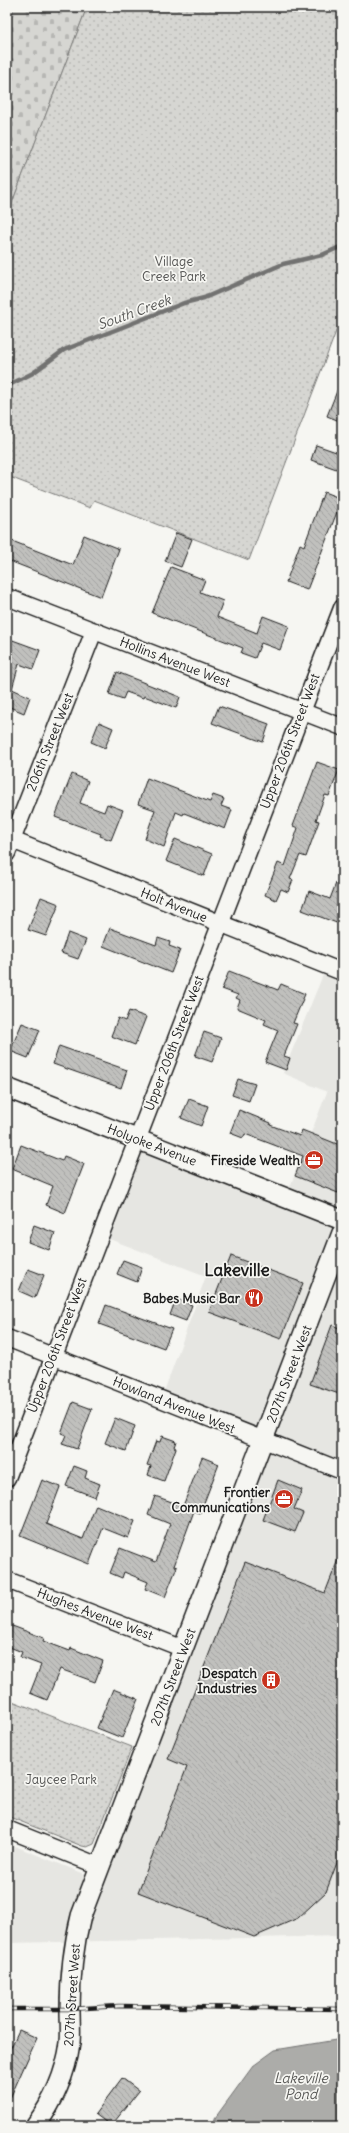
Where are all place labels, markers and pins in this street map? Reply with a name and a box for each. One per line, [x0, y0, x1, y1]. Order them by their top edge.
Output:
office icon: Fireside Wealth [303, 1149, 325, 1171]
place label: Fireside Wealth [211, 1152, 300, 1169]
restaurant icon: Babes Music Bar [243, 1287, 265, 1309]
place label: Babes Music Bar [143, 1290, 241, 1307]
place label: Frontier Communications [172, 1484, 271, 1516]
office icon: Frontier Communications [273, 1488, 295, 1510]
place label: Despatch Industries [197, 1665, 257, 1697]
building icon: Despatch Industries [260, 1669, 282, 1691]

